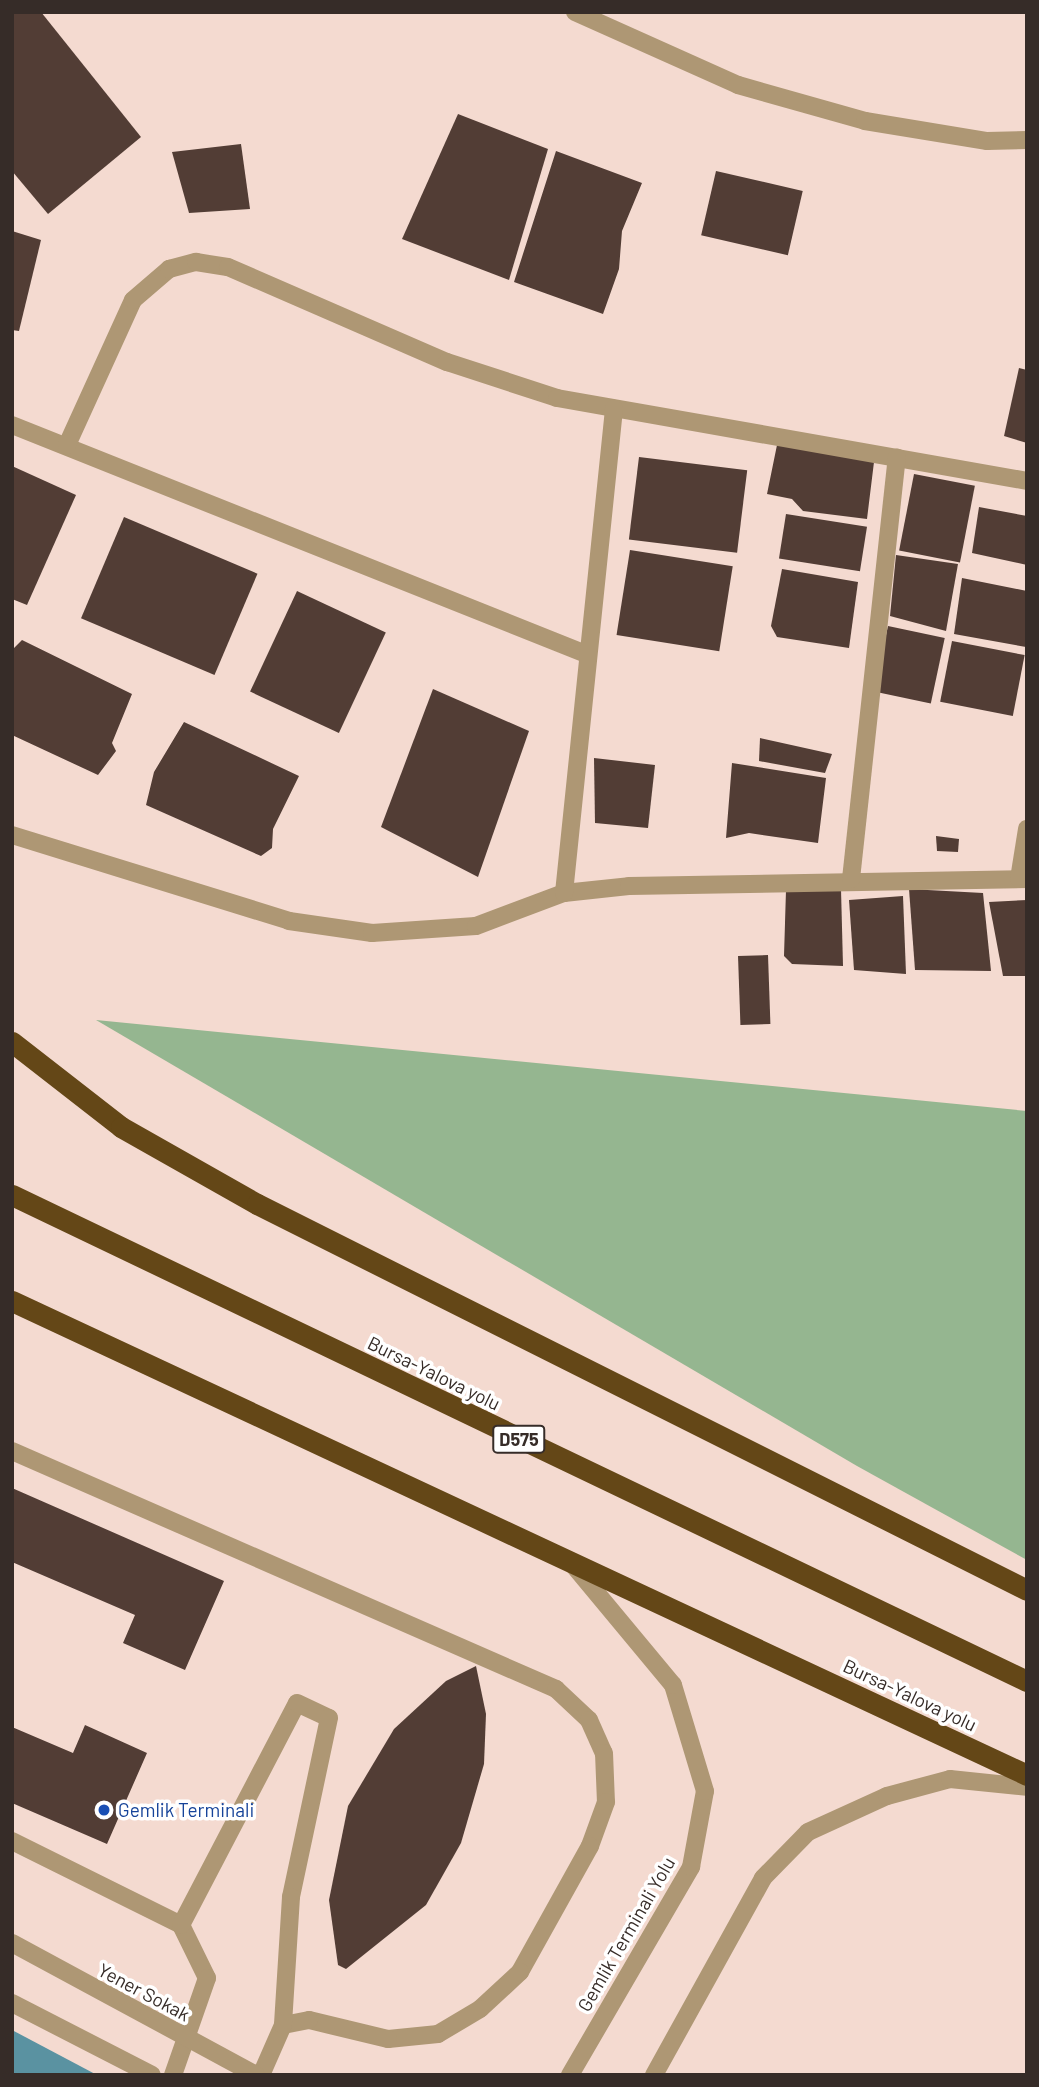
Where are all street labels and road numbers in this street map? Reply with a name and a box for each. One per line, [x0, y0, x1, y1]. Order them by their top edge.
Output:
street label: Bursa-Yalova yolu [364, 1331, 504, 1415]
road number: D575 [491, 1424, 547, 1454]
street label: Bursa-Yalova yolu [840, 1654, 980, 1736]
street label: Gemlik Terminali Yolu [572, 1853, 680, 2015]
street label: Yener Sokak [94, 1958, 194, 2026]

